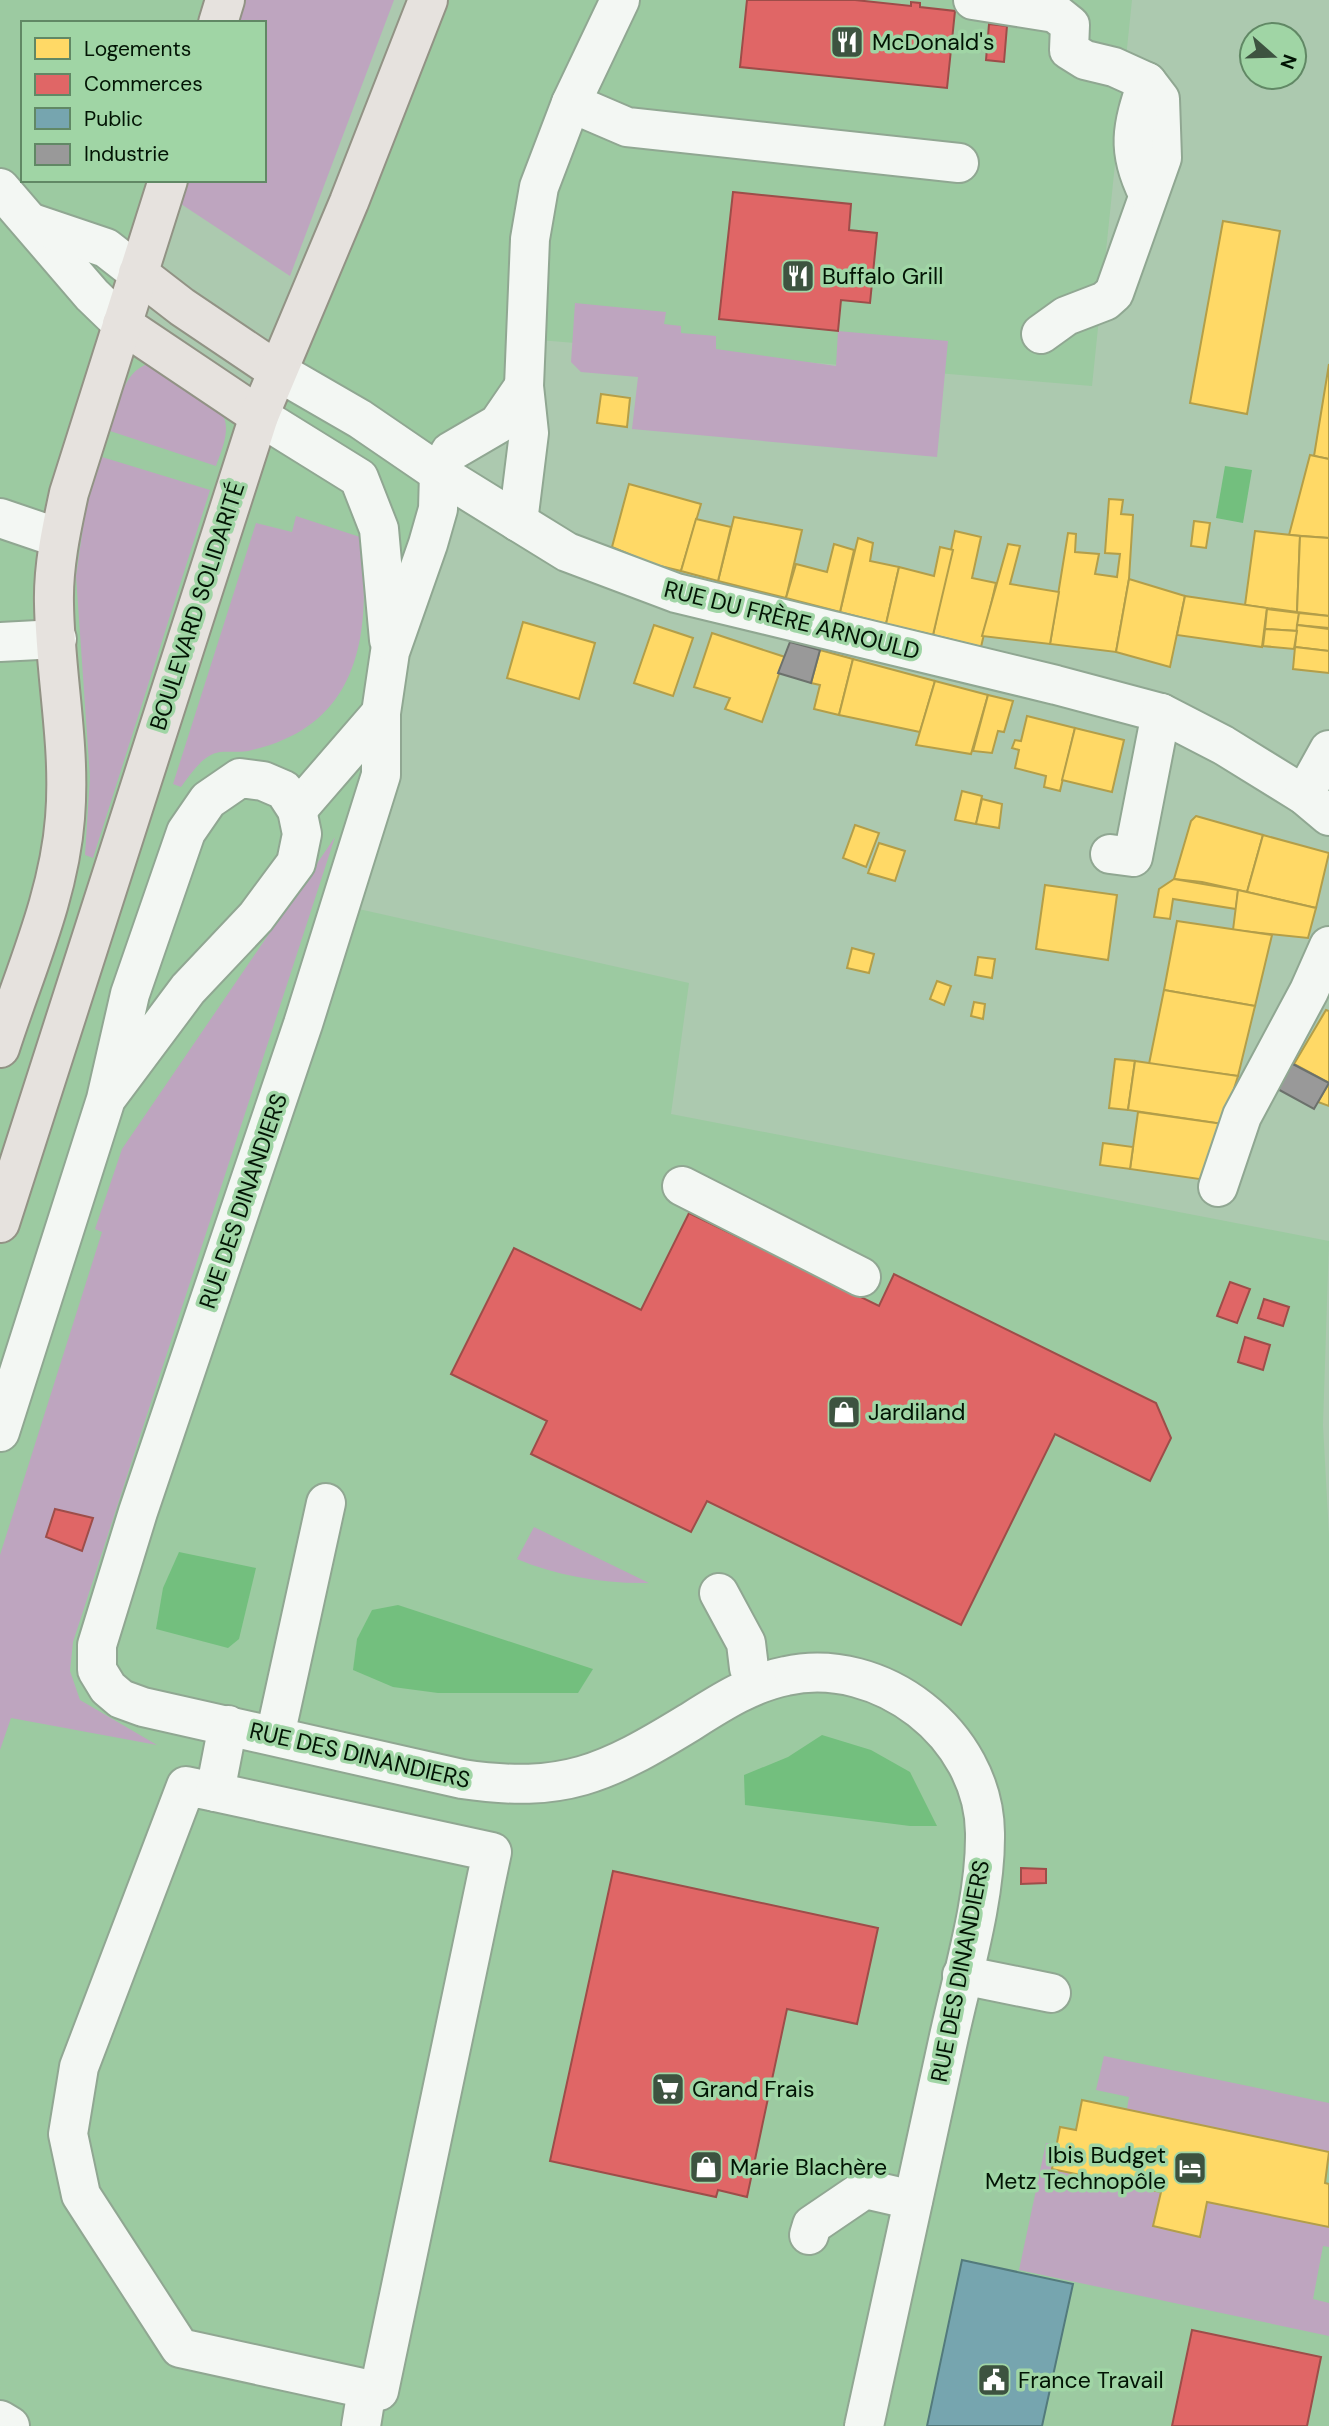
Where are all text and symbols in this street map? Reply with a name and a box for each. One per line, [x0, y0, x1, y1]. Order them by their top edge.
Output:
legend [21, 21, 266, 182]
north arrow [1238, 21, 1308, 91]
restaurant icon: McDonald's [828, 23, 866, 61]
place label: McDonald's [872, 27, 994, 57]
text: Logements [84, 35, 191, 63]
text: N [1274, 51, 1303, 72]
text: Commerces [84, 70, 203, 98]
text: Public [84, 105, 143, 133]
text: Industrie [84, 140, 169, 168]
restaurant icon: Buffalo Grill [779, 257, 817, 295]
place label: Buffalo Grill [822, 261, 943, 291]
street label: BOULEVARD SOLIDARITÉ [143, 478, 251, 734]
street label: RUE DU FRÈRE ARNOULD [661, 574, 923, 666]
street label: RUE DES DINANDIERS [192, 1089, 294, 1313]
shop icon: Jardiland [825, 1393, 863, 1431]
place label: Jardiland [868, 1397, 965, 1427]
street label: RUE DES DINANDIERS [247, 1715, 473, 1795]
street label: RUE DES DINANDIERS [924, 1857, 996, 2085]
supermarket icon: Grand Frais [649, 2070, 687, 2108]
place label: Grand Frais [692, 2074, 815, 2104]
place label: Ibis Budget Metz Technopôle [985, 2140, 1166, 2196]
shop icon: Marie Blachère [687, 2148, 725, 2186]
hotel icon: Ibis Budget Metz Technopôle [1171, 2149, 1209, 2187]
place label: Marie Blachère [730, 2152, 887, 2182]
public building icon: France Travail [975, 2361, 1013, 2399]
place label: France Travail [1018, 2365, 1164, 2395]

